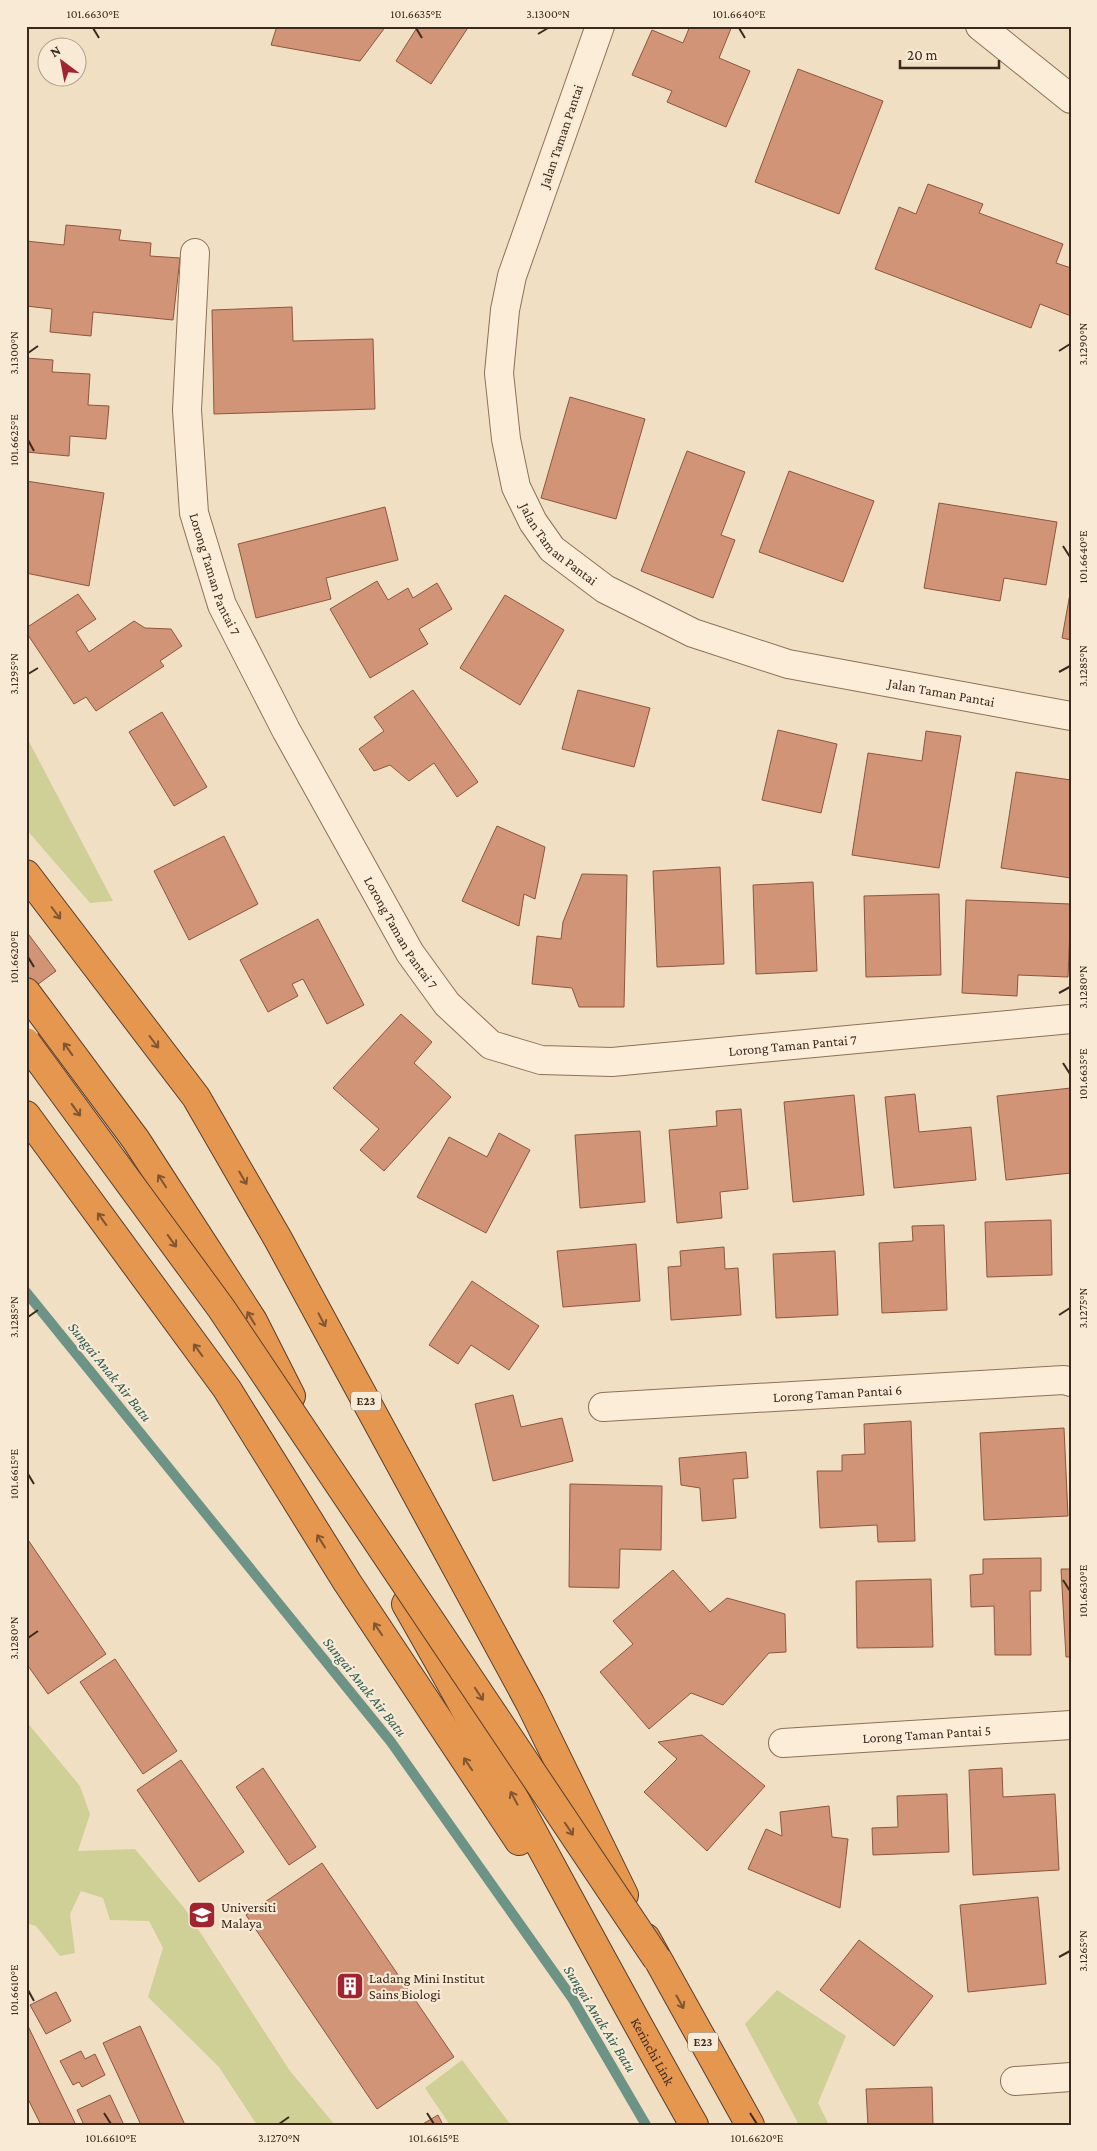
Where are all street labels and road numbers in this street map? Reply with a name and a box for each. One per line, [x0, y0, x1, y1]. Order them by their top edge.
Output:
street label: Jalan Taman Pantai [535, 82, 586, 192]
street label: Jalan Taman Pantai [516, 498, 601, 589]
street label: Lorong Taman Pantai 7 [186, 511, 244, 638]
street label: Jalan Taman Pantai [885, 674, 996, 710]
street label: Lorong Taman Pantai 7 [361, 873, 442, 992]
street label: Lorong Taman Pantai 7 [728, 1031, 858, 1059]
street label: Lorong Taman Pantai 6 [773, 1381, 903, 1405]
road number: E23 [351, 1392, 381, 1410]
street label: Lorong Taman Pantai 5 [862, 1722, 992, 1746]
street label: Kerinchi Link [628, 2015, 678, 2088]
road number: E23 [688, 2032, 718, 2052]

